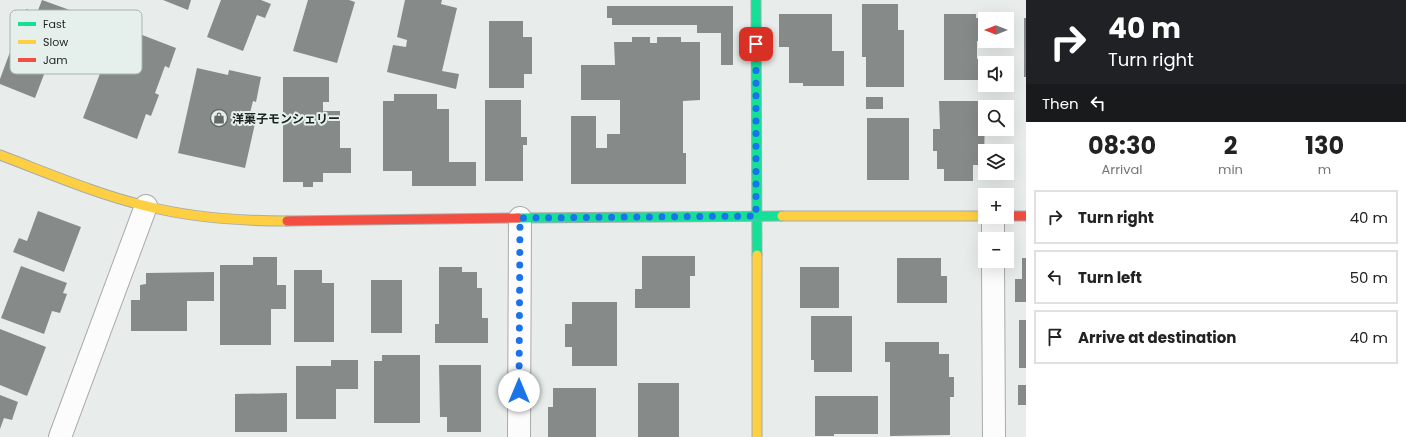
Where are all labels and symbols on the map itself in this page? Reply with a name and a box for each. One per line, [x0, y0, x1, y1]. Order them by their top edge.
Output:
legend [10, 10, 142, 74]
north arrow [978, 12, 1014, 48]
text: Fast [43, 16, 66, 32]
pin [739, 27, 773, 61]
text: Slow [43, 34, 68, 50]
text: Jam [43, 52, 68, 68]
shop icon: 洋菓子モンシェリー [209, 108, 229, 128]
place label: 洋菓子モンシェリー [232, 110, 340, 127]
position arrow [498, 370, 540, 412]

